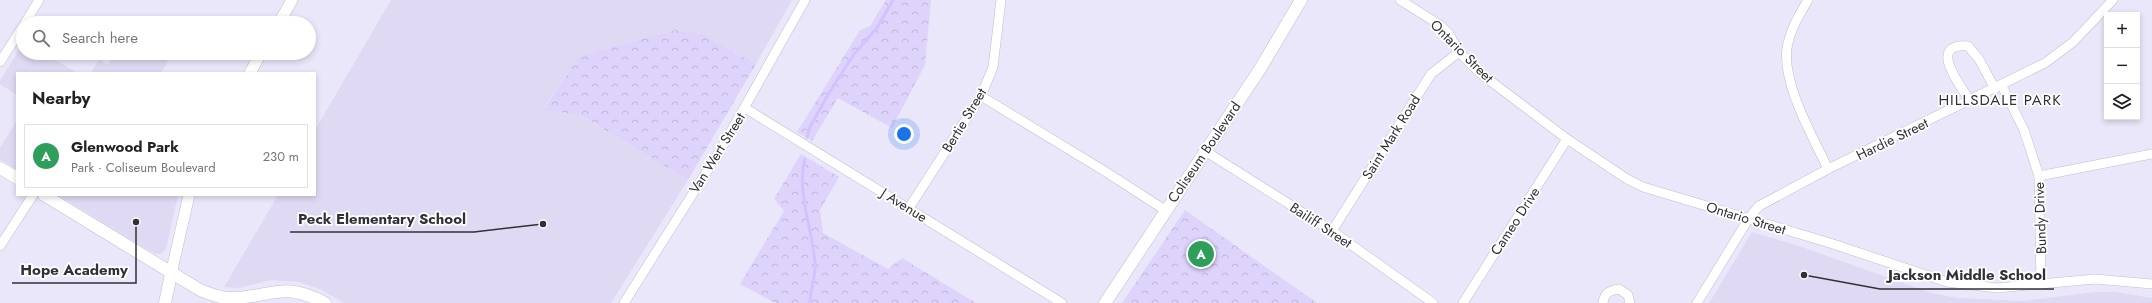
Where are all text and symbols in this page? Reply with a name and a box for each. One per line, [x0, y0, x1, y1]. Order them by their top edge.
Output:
map controls [2104, 12, 2140, 120]
button: + [2104, 12, 2140, 48]
street label: Ontario Street [1426, 15, 1499, 88]
search box [16, 16, 316, 60]
icon: search [30, 27, 52, 49]
text: Search here [62, 27, 138, 49]
button: − [2104, 48, 2140, 84]
street label: Bertie Street [937, 84, 991, 156]
button: layers [2104, 84, 2140, 120]
text: Nearby [32, 86, 90, 110]
district label: HILLSDALE PARK [1938, 89, 2062, 111]
street label: Saint Mark Road [1357, 91, 1425, 183]
street label: Coliseum Boulevard [1163, 97, 1245, 207]
street label: Van Wert Street [684, 108, 750, 197]
street label: Hardie Street [1853, 113, 1932, 165]
your location [894, 124, 914, 144]
text: Glenwood Park [71, 136, 179, 158]
text: A [41, 147, 51, 166]
text: 230 m [263, 147, 299, 166]
text: Park · Coliseum Boulevard [71, 158, 216, 177]
street label: J Avenue [875, 182, 931, 227]
street label: Bundy Drive [2029, 182, 2051, 254]
street label: Cameo Drive [1486, 183, 1544, 259]
street label: Ontario Street [1704, 196, 1789, 240]
street label: Bailiff Street [1286, 197, 1357, 253]
callout: Peck Elementary School [290, 205, 474, 232]
text: Peck Elementary School [298, 208, 466, 230]
pin: A [1188, 239, 1214, 269]
callout: Hope Academy [12, 256, 136, 283]
text: Hope Academy [20, 259, 128, 281]
callout: Jackson Middle School [1880, 262, 2054, 289]
text: Jackson Middle School [1885, 264, 2046, 286]

